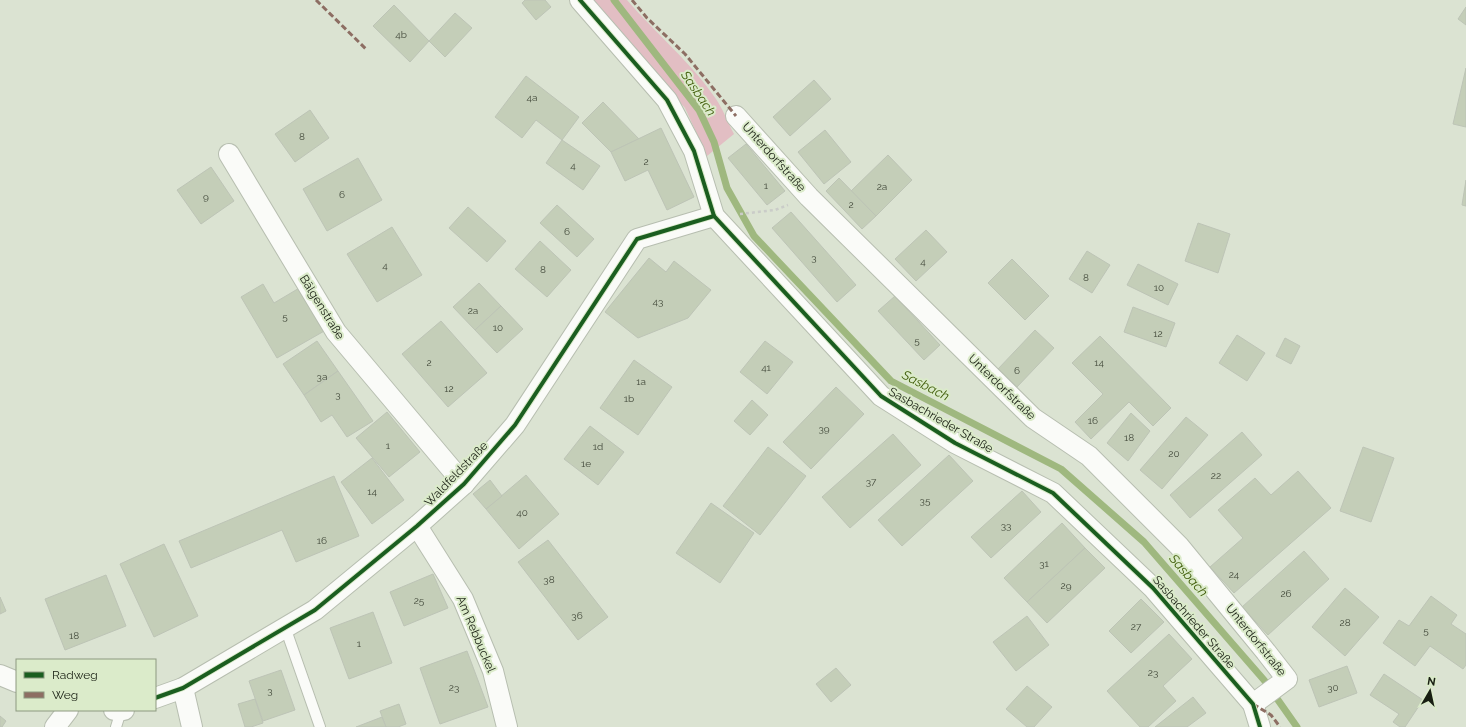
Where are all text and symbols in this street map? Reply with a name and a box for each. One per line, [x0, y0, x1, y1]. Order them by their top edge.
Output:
house number: 4b [395, 29, 407, 40]
water label: Sasbach [678, 67, 719, 119]
house number: 4a [527, 92, 537, 103]
street label: Unterdorfstraße [739, 120, 809, 194]
house number: 8 [299, 131, 305, 142]
house number: 2 [643, 156, 649, 167]
house number: 4 [570, 160, 576, 171]
house number: 1 [764, 180, 769, 191]
house number: 2a [877, 181, 887, 192]
house number: 6 [339, 189, 345, 200]
house number: 9 [203, 191, 209, 202]
house number: 2 [848, 199, 854, 210]
house number: 6 [564, 226, 570, 237]
house number: 3 [811, 252, 817, 263]
house number: 4 [920, 256, 926, 267]
house number: 4 [382, 260, 388, 271]
house number: 8 [540, 264, 546, 275]
street label: Bälgenstraße [297, 272, 347, 342]
house number: 8 [1083, 272, 1089, 283]
house number: 10 [1154, 282, 1164, 293]
house number: 43 [653, 296, 663, 307]
house number: 2a [468, 305, 478, 316]
house number: 5 [282, 311, 288, 322]
house number: 10 [493, 322, 503, 333]
house number: 12 [1153, 328, 1163, 339]
house number: 5 [914, 335, 920, 346]
street label: Unterdorfstraße [966, 351, 1038, 423]
house number: 2 [426, 357, 432, 368]
house number: 14 [1094, 357, 1104, 368]
house number: 41 [761, 362, 772, 373]
house number: 6 [1014, 365, 1020, 376]
water label: Sasbach [899, 367, 952, 404]
house number: 3a [317, 371, 327, 382]
house number: 1a [636, 376, 646, 387]
house number: 12 [444, 383, 454, 394]
street label: Sasbachrieder Straße [886, 384, 996, 456]
house number: 3 [335, 389, 341, 400]
house number: 1b [624, 393, 634, 404]
house number: 16 [1088, 415, 1098, 426]
house number: 39 [818, 423, 830, 434]
house number: 18 [1124, 432, 1134, 443]
street label: Waldfeldstraße [421, 439, 491, 509]
house number: 1 [386, 440, 391, 451]
house number: 1d [593, 441, 603, 452]
house number: 20 [1168, 448, 1180, 459]
house number: 1e [581, 458, 591, 469]
house number: 22 [1211, 470, 1221, 481]
house number: 37 [866, 476, 877, 487]
house number: 14 [367, 486, 377, 497]
house number: 35 [920, 495, 931, 506]
house number: 40 [516, 507, 528, 518]
house number: 33 [1001, 520, 1011, 531]
house number: 16 [317, 535, 327, 546]
water label: Sasbach [1166, 550, 1211, 600]
house number: 31 [1039, 558, 1050, 569]
house number: 24 [1229, 569, 1240, 580]
street label: Sasbachrieder Straße [1150, 573, 1238, 671]
house number: 38 [543, 574, 555, 585]
house number: 29 [1060, 580, 1072, 591]
house number: 26 [1280, 588, 1292, 599]
street label: Am Rebbuckel [454, 594, 499, 675]
house number: 25 [414, 595, 425, 606]
street label: Unterdorfstraße [1223, 601, 1289, 679]
house number: 36 [571, 610, 583, 621]
house number: 28 [1339, 617, 1351, 628]
house number: 27 [1131, 621, 1142, 632]
house number: 5 [1423, 625, 1429, 636]
house number: 18 [69, 630, 79, 641]
house number: 1 [357, 638, 362, 649]
legend [16, 659, 156, 711]
house number: 23 [1148, 667, 1158, 678]
text: Radweg [52, 668, 98, 682]
north arrow [1410, 671, 1450, 711]
text: N [1426, 675, 1437, 689]
house number: 23 [449, 682, 459, 693]
house number: 30 [1327, 682, 1339, 693]
house number: 3 [267, 685, 273, 696]
text: Weg [52, 688, 78, 702]

